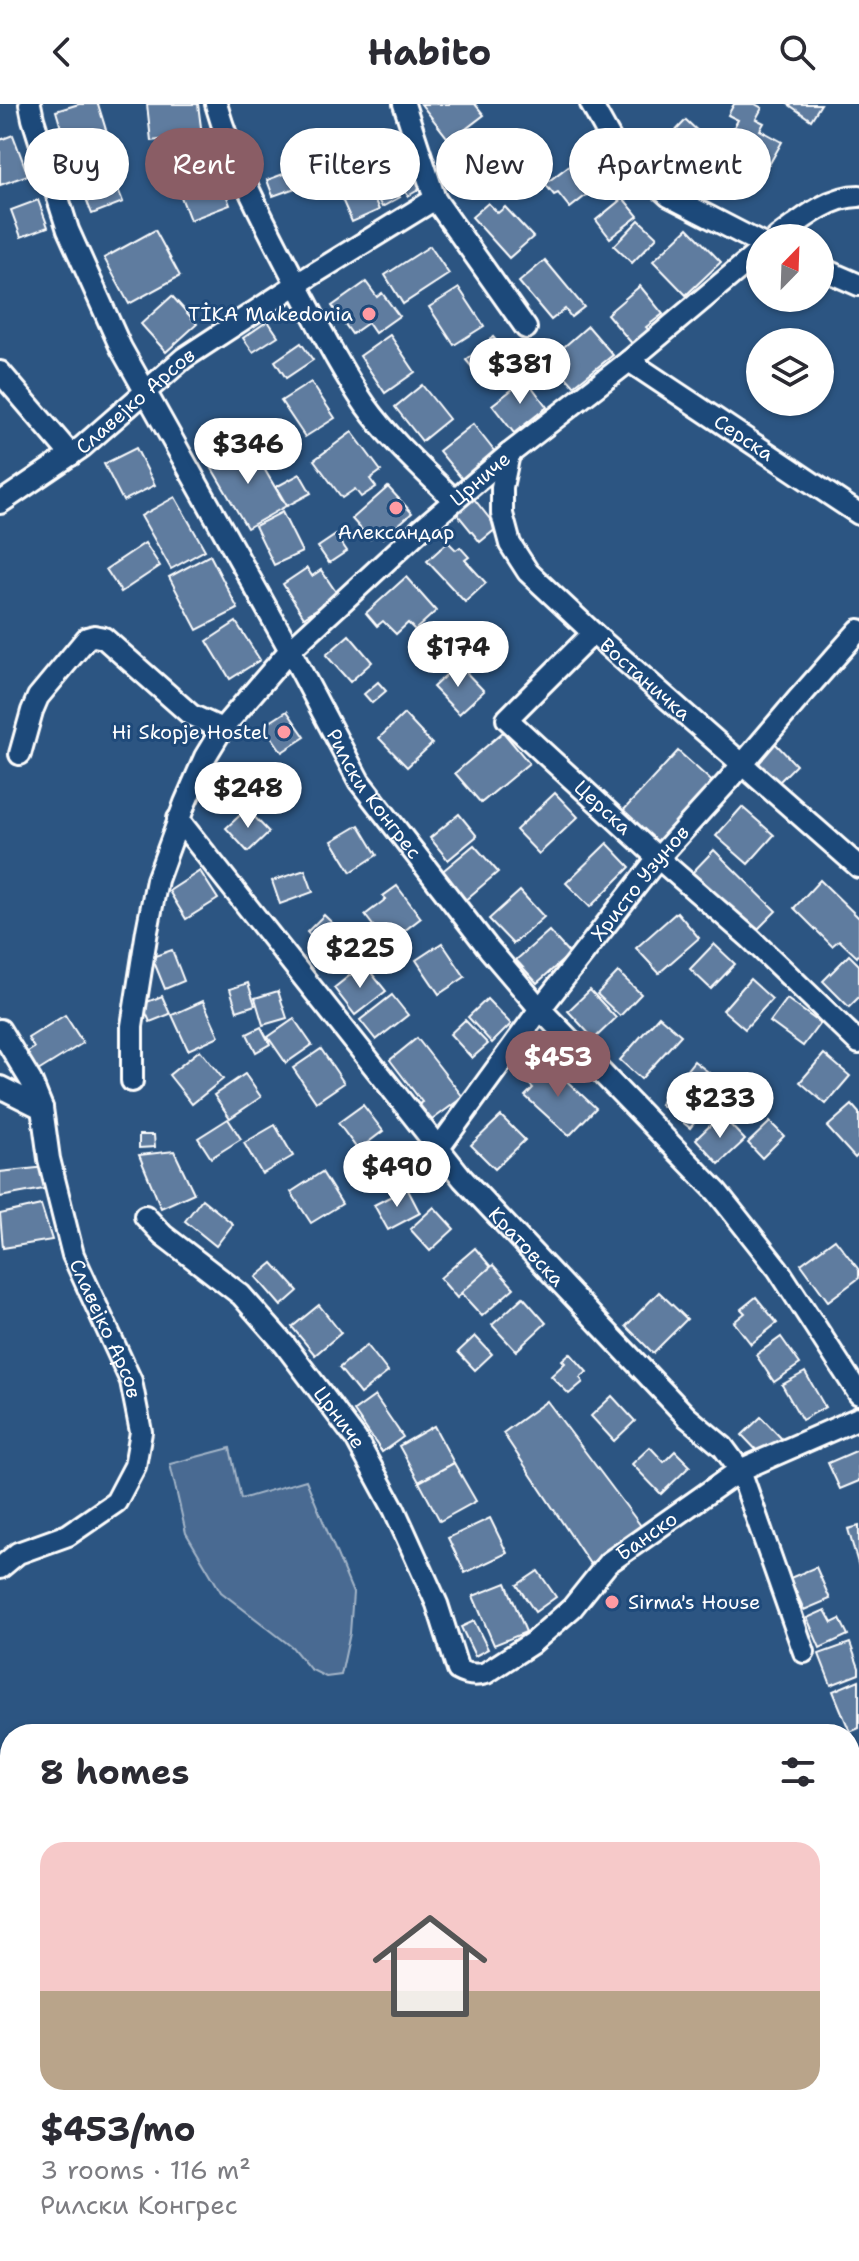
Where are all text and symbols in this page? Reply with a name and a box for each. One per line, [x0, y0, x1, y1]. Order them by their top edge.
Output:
text: Habito [367, 28, 492, 77]
icon: back [40, 30, 84, 74]
icon: search [775, 30, 819, 74]
chip: Buy [24, 128, 129, 200]
chip: Rent [145, 128, 264, 200]
chip: Filters [280, 128, 420, 200]
chip: New [436, 128, 553, 200]
chip: Apartment [569, 128, 771, 200]
north arrow [746, 224, 834, 312]
map controls [746, 224, 834, 416]
place label: TİKA Makedonia [188, 301, 354, 327]
marker: TİKA Makedonia [360, 305, 378, 323]
button: layers [746, 328, 834, 416]
pin: $381 [473, 338, 567, 406]
street label: Славејко Арсов [70, 341, 200, 460]
text: $381 [487, 346, 553, 381]
street label: Серска [709, 408, 779, 467]
pin: $346 [201, 418, 295, 486]
text: $346 [212, 426, 284, 461]
street label: Црниче [444, 446, 516, 512]
marker: Александар [387, 499, 405, 517]
place label: Александар [338, 519, 455, 545]
pin: $174 [411, 621, 505, 689]
text: $174 [426, 629, 490, 664]
street label: Востаничка [594, 632, 697, 727]
place label: Hi Skopje Hostel [112, 719, 268, 745]
marker: Hi Skopje Hostel [275, 723, 293, 741]
street label: Рилски Конгрес [321, 724, 427, 864]
pin: $248 [201, 762, 295, 830]
text: $248 [213, 770, 283, 805]
street label: Церска [569, 774, 638, 841]
street label: Христо Узунов [585, 819, 695, 946]
pin: $225 [313, 922, 407, 990]
text: $225 [325, 930, 395, 965]
pin: $453 [511, 1031, 605, 1099]
text: $453 [523, 1039, 593, 1074]
pin: $233 [673, 1072, 767, 1140]
text: $233 [685, 1080, 755, 1115]
pin: $490 [350, 1141, 444, 1209]
text: $490 [361, 1149, 433, 1184]
street label: Кратовска [483, 1201, 571, 1292]
street label: Славејко Арсов [64, 1255, 147, 1400]
street label: Црниче [308, 1381, 372, 1453]
street label: Банско [611, 1505, 682, 1566]
place label: Sirma's House [628, 1589, 760, 1615]
marker: Sirma's House [603, 1593, 621, 1611]
text: 8 homes [40, 1749, 189, 1795]
icon: filters [776, 1750, 820, 1794]
icon: home [358, 1894, 502, 2038]
text: $453/mo [40, 2106, 196, 2152]
text: 3 rooms · 116 m² [40, 2152, 251, 2187]
text: Рилски Конгрес [40, 2187, 238, 2222]

